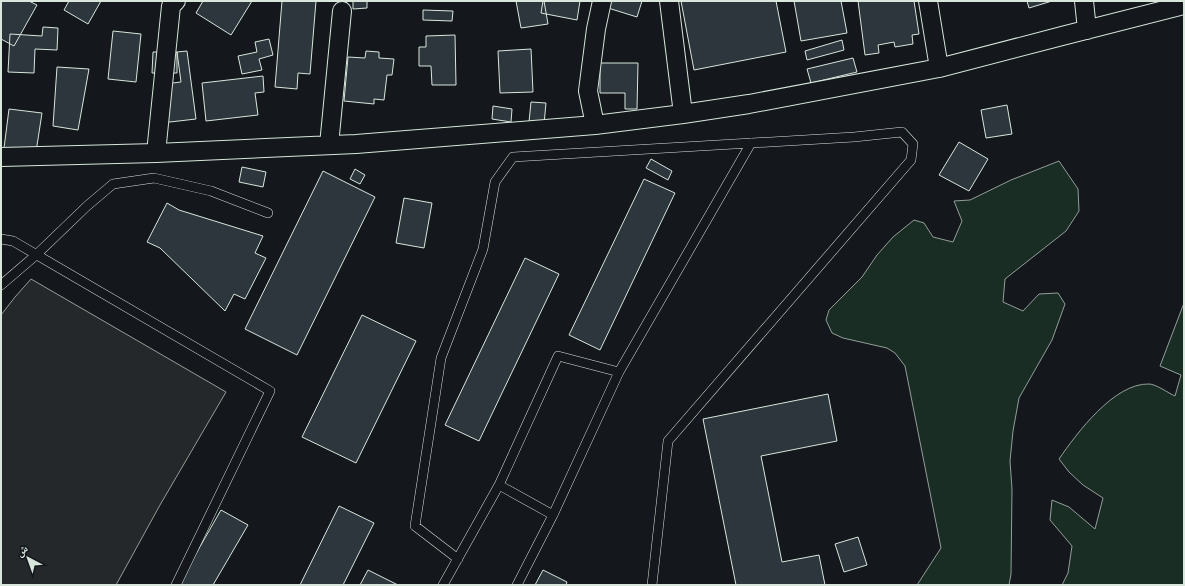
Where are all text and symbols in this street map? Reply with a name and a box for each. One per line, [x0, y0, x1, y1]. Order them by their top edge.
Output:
north arrow [8, 538, 48, 578]
text: ش [13, 542, 31, 560]

